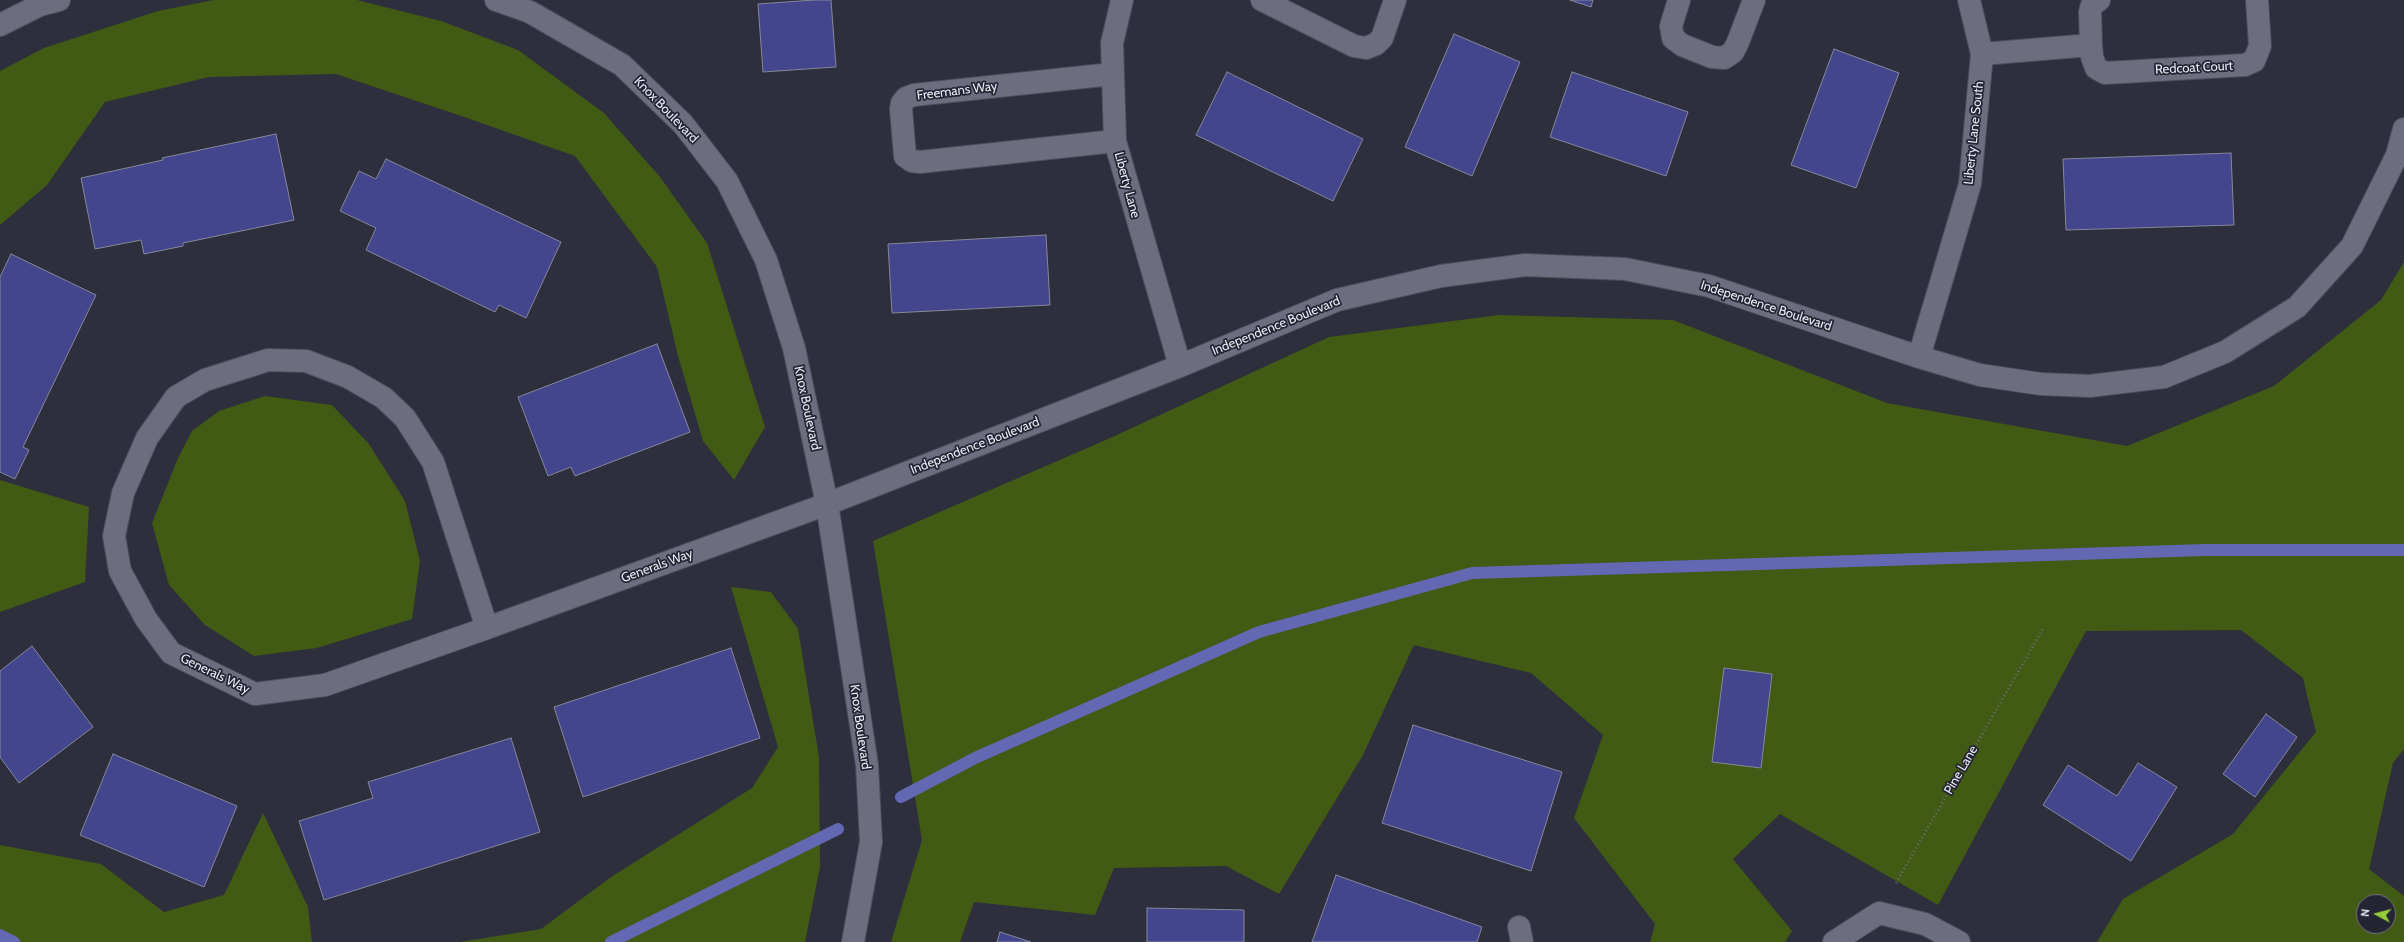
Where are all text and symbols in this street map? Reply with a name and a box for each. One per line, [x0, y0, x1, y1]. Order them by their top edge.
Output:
street label: Redcoat Court [2155, 58, 2233, 78]
street label: Knox Boulevard [631, 74, 701, 146]
street label: Freemans Way [916, 78, 998, 104]
street label: Liberty Lane South [1961, 81, 1987, 185]
street label: Liberty Lane [1111, 150, 1143, 220]
street label: Independence Boulevard [1698, 277, 1834, 335]
street label: Independence Boulevard [1210, 293, 1342, 359]
street label: Knox Boulevard [790, 364, 824, 452]
street label: Independence Boulevard [908, 414, 1042, 478]
street label: Generals Way [619, 546, 695, 586]
street label: Generals Way [178, 651, 252, 697]
street label: Knox Boulevard [846, 684, 874, 770]
street label: Pine Lane [1941, 743, 1981, 797]
north arrow [2356, 894, 2396, 934]
text: N [2358, 908, 2373, 917]

